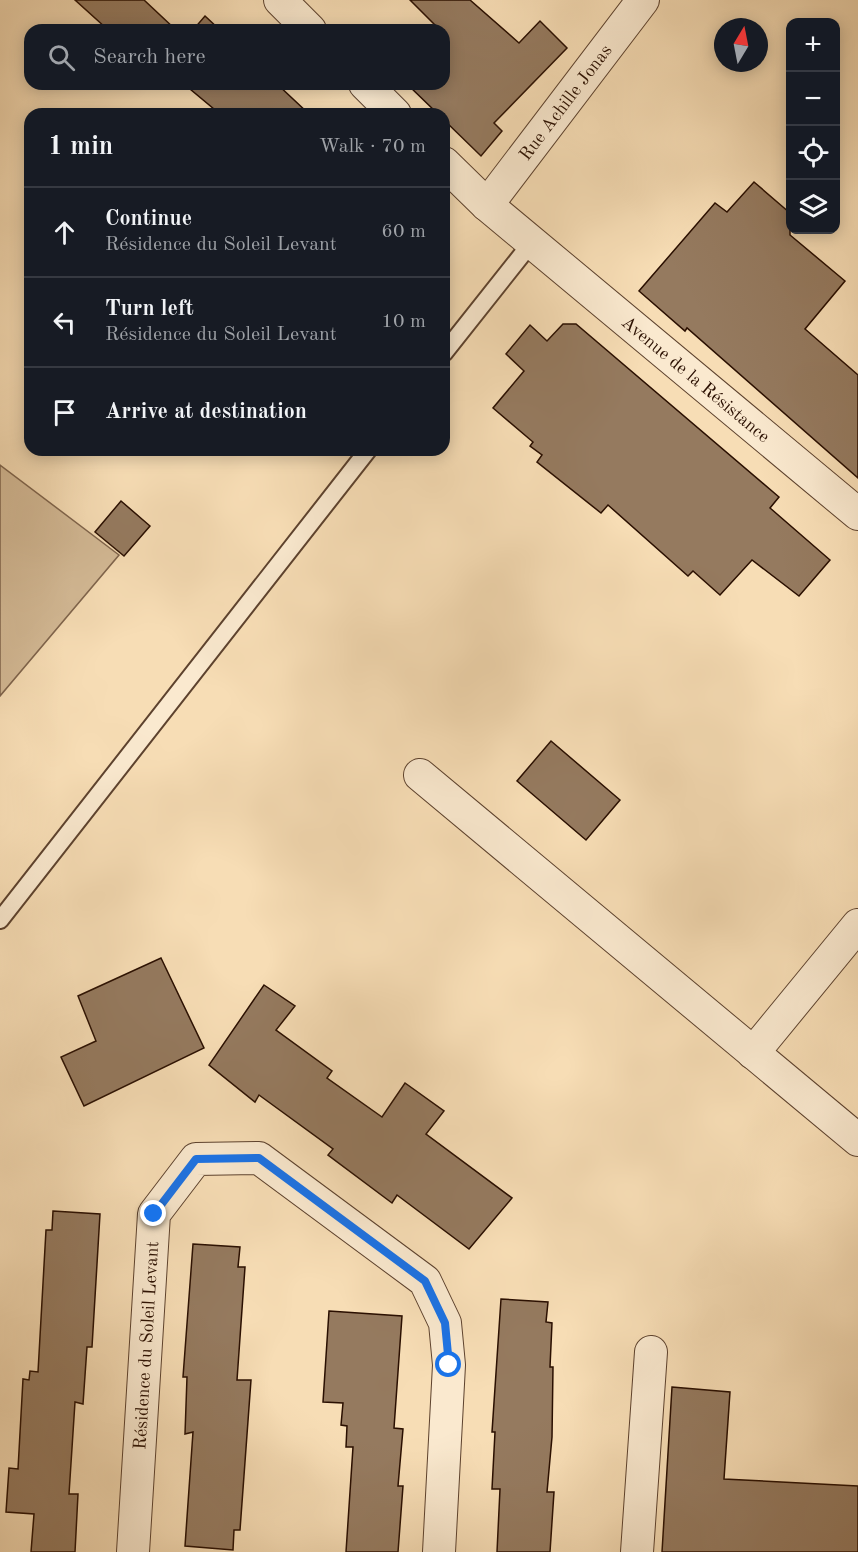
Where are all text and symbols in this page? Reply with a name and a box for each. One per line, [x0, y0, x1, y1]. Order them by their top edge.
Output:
north arrow [714, 18, 768, 72]
map controls [786, 18, 840, 234]
button: + [786, 18, 840, 72]
search box [24, 24, 450, 90]
icon: search [45, 41, 78, 74]
street label: Rue Achille Jonas [516, 42, 616, 164]
text: Search here [93, 46, 206, 68]
button: − [786, 72, 840, 126]
button: locate [786, 126, 840, 180]
text: 1 min [48, 134, 113, 160]
text: Walk · 70 m [319, 137, 426, 157]
button: layers [786, 180, 840, 234]
text: Continue [105, 208, 192, 230]
icon: ahead [48, 216, 81, 249]
text: 60 m [381, 222, 426, 242]
text: Résidence du Soleil Levant [105, 235, 337, 255]
text: Turn left [105, 298, 194, 320]
icon: left [48, 306, 81, 339]
text: 10 m [381, 312, 426, 332]
street label: Avenue de la Résistance [618, 313, 773, 446]
text: Résidence du Soleil Levant [105, 325, 337, 345]
icon: arrive [48, 396, 81, 429]
text: Arrive at destination [105, 401, 307, 423]
route end [140, 1200, 166, 1226]
street label: Résidence du Soleil Levant [131, 1241, 162, 1450]
route start [435, 1351, 461, 1377]

